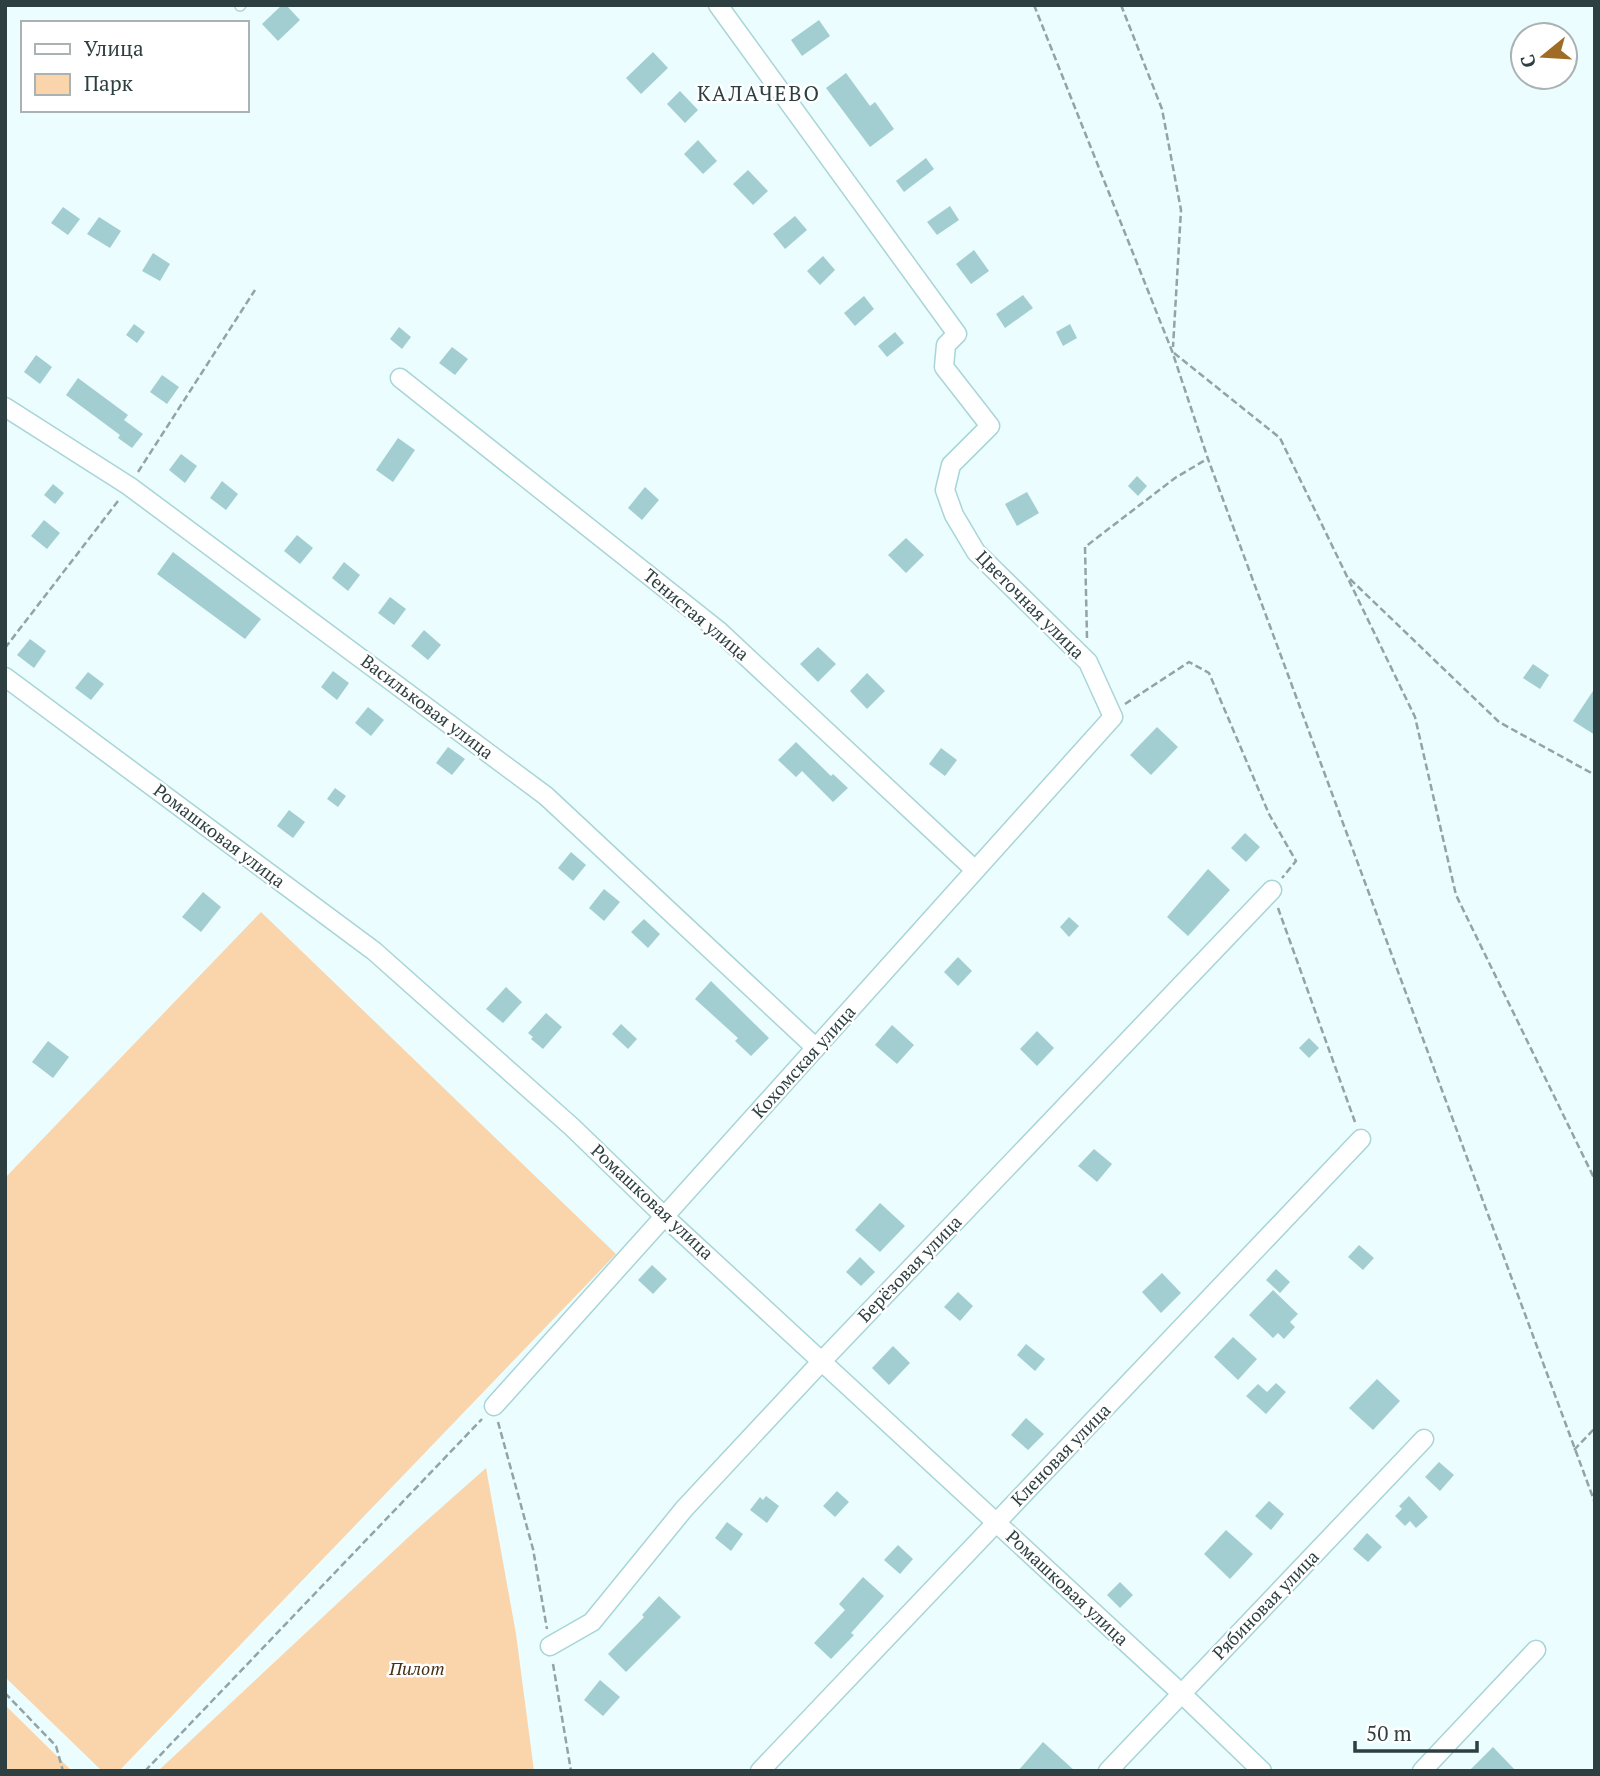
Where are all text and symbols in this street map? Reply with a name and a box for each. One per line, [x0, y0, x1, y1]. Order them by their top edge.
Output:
legend [21, 21, 248, 112]
north arrow [1509, 21, 1579, 91]
text: Улица [84, 34, 144, 62]
text: С [1514, 52, 1541, 71]
text: Парк [84, 69, 134, 97]
district label: КАЛАЧЕВО [697, 79, 821, 107]
street label: Цветочная улица [971, 545, 1090, 664]
street label: Тенистая улица [639, 563, 754, 665]
street label: Васильковая улица [356, 648, 499, 764]
street label: Ромашковая улица [149, 778, 290, 893]
street label: Кохомская улица [746, 1000, 860, 1123]
street label: Ромашковая улица [586, 1138, 719, 1264]
street label: Берёзовая улица [852, 1210, 966, 1327]
street label: Кленовая улица [1005, 1398, 1115, 1511]
street label: Ромашковая улица [1001, 1524, 1134, 1650]
street label: Рябиновая улица [1207, 1544, 1324, 1664]
park label: Пилот [388, 1656, 445, 1680]
scale bar [1355, 1710, 1478, 1754]
text: 50 m [1366, 1719, 1412, 1747]

